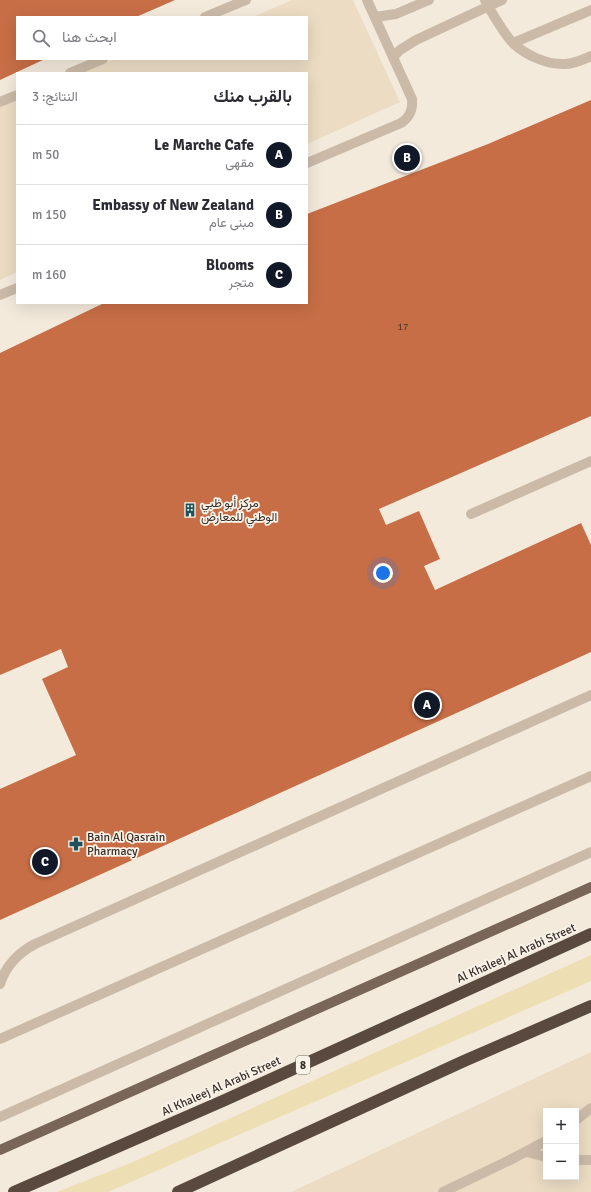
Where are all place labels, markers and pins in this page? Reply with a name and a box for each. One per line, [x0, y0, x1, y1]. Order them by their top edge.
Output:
pin: B [394, 143, 420, 173]
place label: مركز أبو ظبي الوطني للمعارض [201, 496, 277, 527]
building icon: مركز أبو ظبي الوطني للمعارض [182, 502, 198, 518]
pin: A [414, 690, 440, 720]
place label: Bain Al Qasrain Pharmacy [87, 830, 165, 859]
pharmacy icon: Bain Al Qasrain Pharmacy [68, 836, 84, 852]
pin: C [32, 847, 58, 877]

